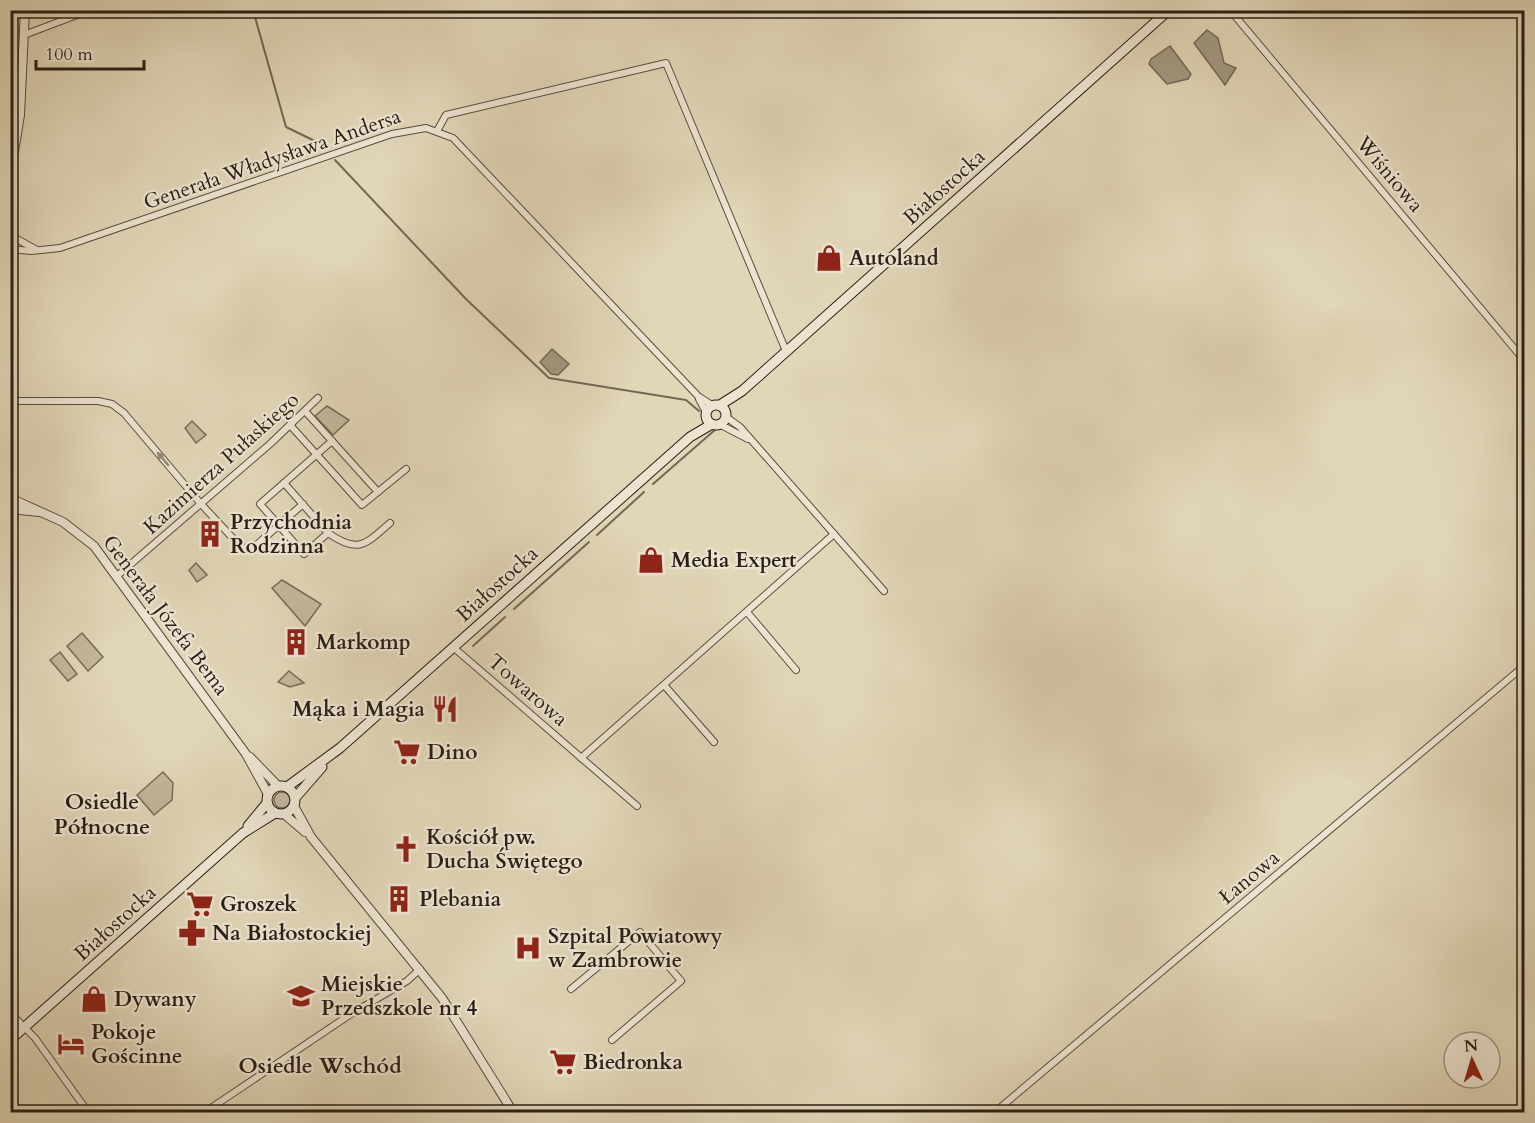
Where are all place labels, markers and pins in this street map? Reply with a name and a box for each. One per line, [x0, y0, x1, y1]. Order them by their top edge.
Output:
shop icon: Autoland [814, 243, 844, 273]
place label: Autoland [849, 244, 939, 273]
place label: Przychodnia Rodzinna [230, 508, 353, 561]
building icon: Przychodnia Rodzinna [195, 519, 225, 549]
shop icon: Media Expert [636, 545, 666, 575]
place label: Media Expert [671, 546, 797, 575]
building icon: Markomp [281, 627, 311, 657]
place label: Markomp [316, 628, 411, 657]
restaurant icon: Mąka i Magia [430, 694, 460, 724]
place label: Mąka i Magia [292, 695, 426, 724]
supermarket icon: Dino [392, 737, 422, 767]
place label: Dino [427, 738, 477, 767]
place label: Kościół pw. Ducha Świętego [426, 823, 583, 876]
church icon: Kościół pw. Ducha Świętego [391, 834, 421, 864]
building icon: Plebania [384, 884, 414, 914]
place label: Plebania [419, 885, 502, 914]
supermarket icon: Groszek [185, 889, 215, 919]
place label: Groszek [220, 890, 297, 919]
pharmacy icon: Na Białostockiej [177, 918, 207, 948]
place label: Na Białostockiej [212, 919, 372, 948]
place label: Szpital Powiatowy w Zambrowie [548, 922, 723, 975]
hospital icon: Szpital Powiatowy w Zambrowie [513, 933, 543, 963]
place label: Miejskie Przedszkole nr 4 [321, 970, 477, 1023]
school or university icon: Miejskie Przedszkole nr 4 [286, 981, 316, 1011]
shop icon: Dywany [79, 984, 109, 1014]
place label: Dywany [114, 985, 197, 1014]
place label: Pokoje Gościnne [91, 1018, 182, 1071]
hotel icon: Pokoje Gościnne [56, 1029, 86, 1059]
supermarket icon: Biedronka [548, 1047, 578, 1077]
place label: Biedronka [583, 1048, 683, 1077]

